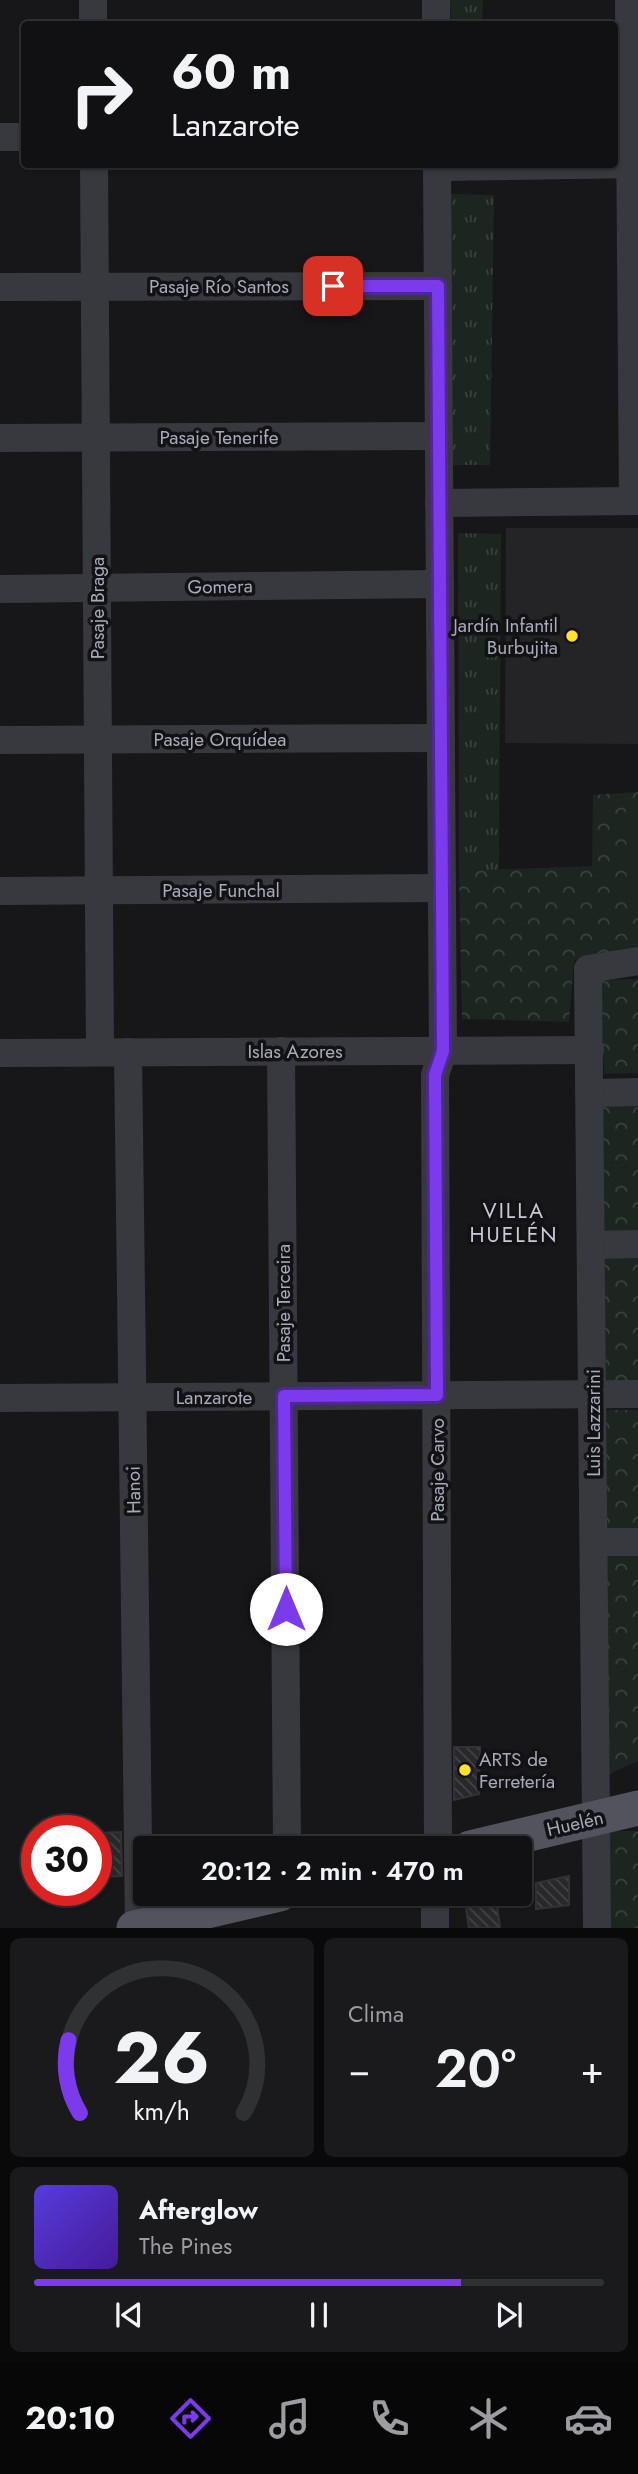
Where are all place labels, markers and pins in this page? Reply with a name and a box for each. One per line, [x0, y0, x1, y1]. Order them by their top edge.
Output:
pin [303, 256, 363, 316]
place label: Jardín Infantil Burbujita [450, 612, 558, 661]
marker: Jardín Infantil Burbujita [564, 628, 580, 644]
place label: ARTS de Ferretería [479, 1746, 555, 1795]
marker: ARTS de Ferretería [457, 1762, 473, 1778]

